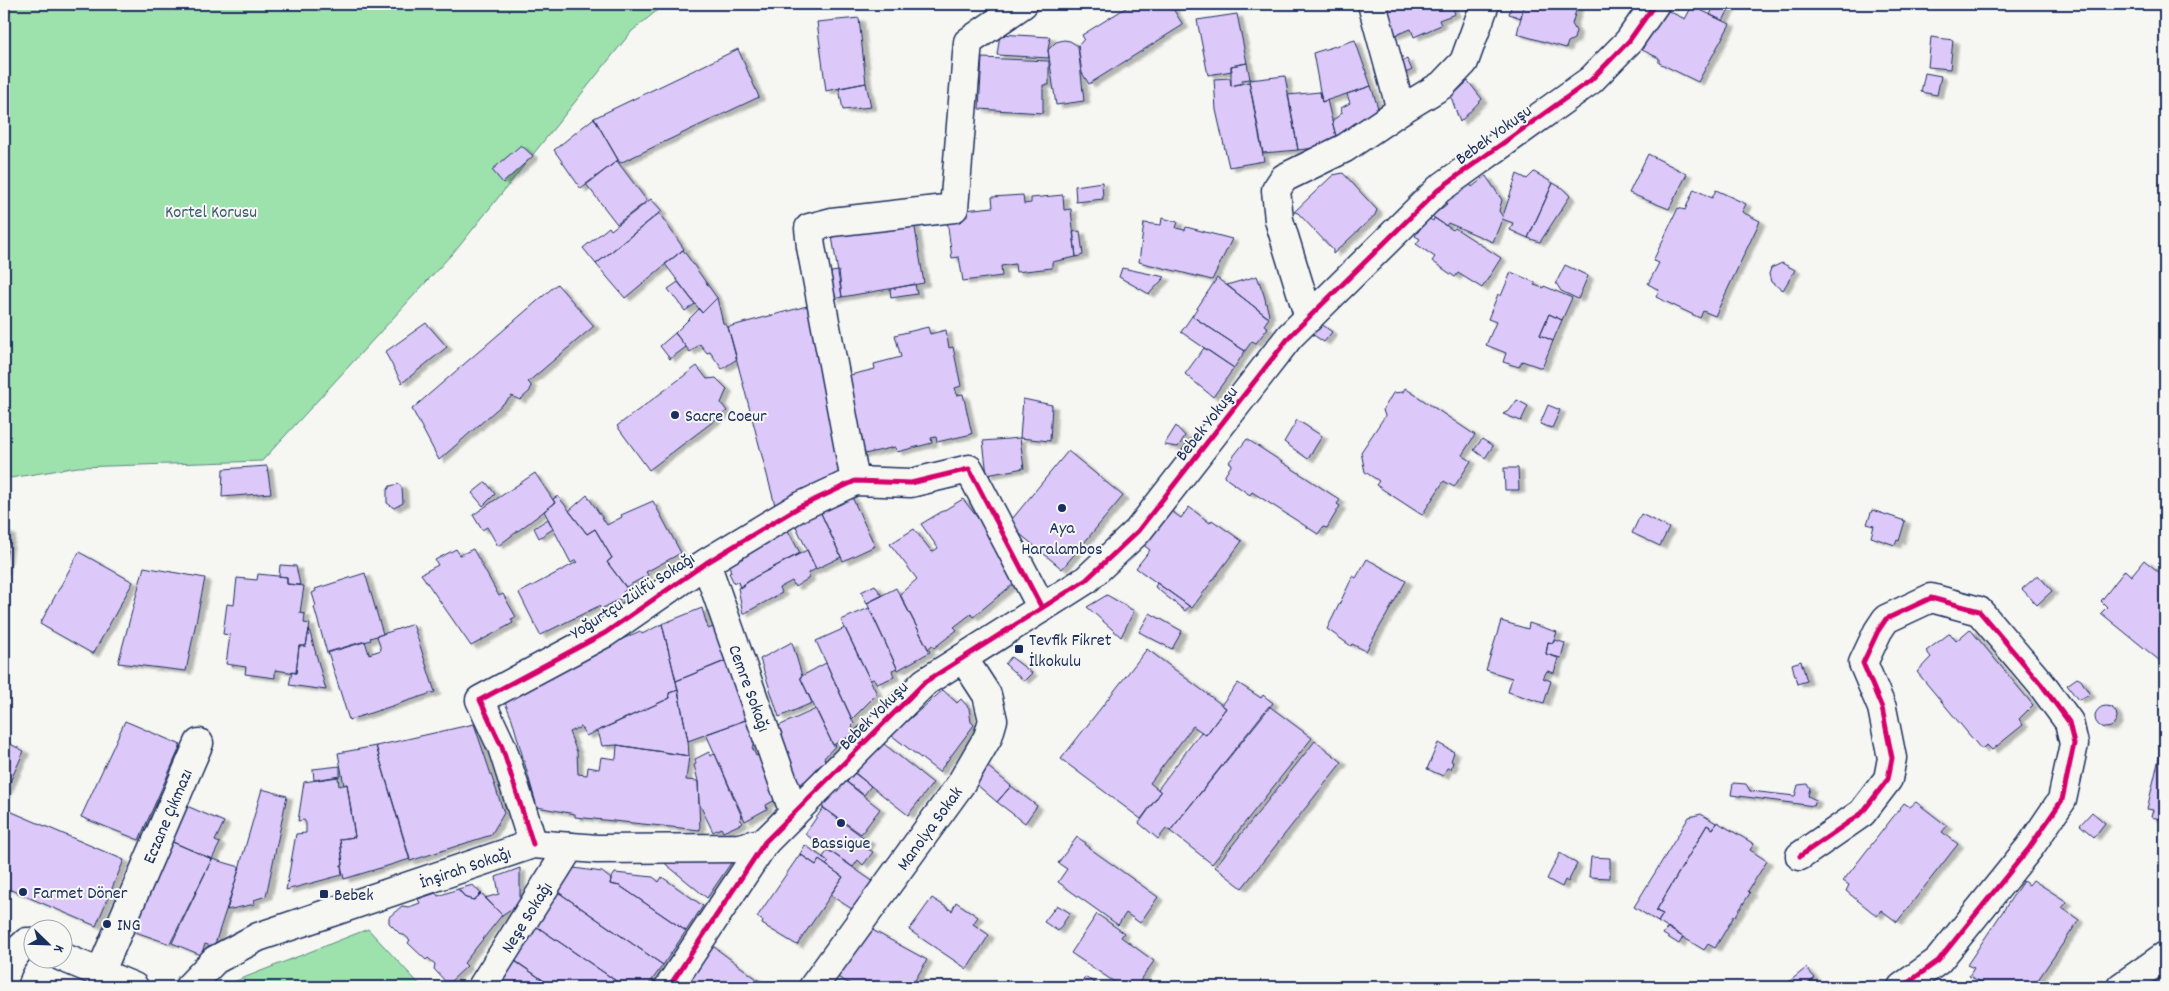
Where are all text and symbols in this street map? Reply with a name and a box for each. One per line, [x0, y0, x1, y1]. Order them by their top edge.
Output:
street label: Bebek Yokuşu [1451, 100, 1538, 172]
park label: Kortel Korusu [165, 201, 257, 226]
street label: Bebek Yokuşu [1171, 382, 1245, 467]
place label: Sacre Coeur [685, 405, 767, 430]
marker: Sacre Coeur [669, 409, 681, 421]
marker: Aya Haralambos [1056, 502, 1068, 514]
place label: Aya Haralambos [1021, 517, 1103, 563]
street label: Yoğurtçu Zülfü Sokağı [566, 547, 700, 647]
place label: Tevfik Fikret İlkokulu [1029, 629, 1112, 675]
street label: Cemre Sokağı [720, 642, 775, 736]
marker: Tevfik Fikret İlkokulu [1013, 643, 1025, 655]
street label: Bebek Yokuşu [834, 676, 915, 757]
street label: Eczane Çıkmazı [138, 766, 201, 868]
street label: Manolya Sokak [892, 782, 970, 877]
marker: Bassigue [835, 817, 847, 829]
place label: Bassigue [812, 832, 871, 857]
street label: İnşirah Sokağı [417, 842, 515, 897]
street label: Neşe Sokağı [496, 878, 560, 959]
place label: Farmet Döner [33, 882, 128, 907]
place label: Bebek [334, 884, 374, 909]
marker: Farmet Döner [17, 886, 29, 898]
marker: Bebek [318, 888, 330, 900]
place label: ING [117, 914, 141, 939]
north arrow [22, 918, 72, 968]
marker: ING [101, 918, 113, 930]
text: K [47, 941, 69, 956]

